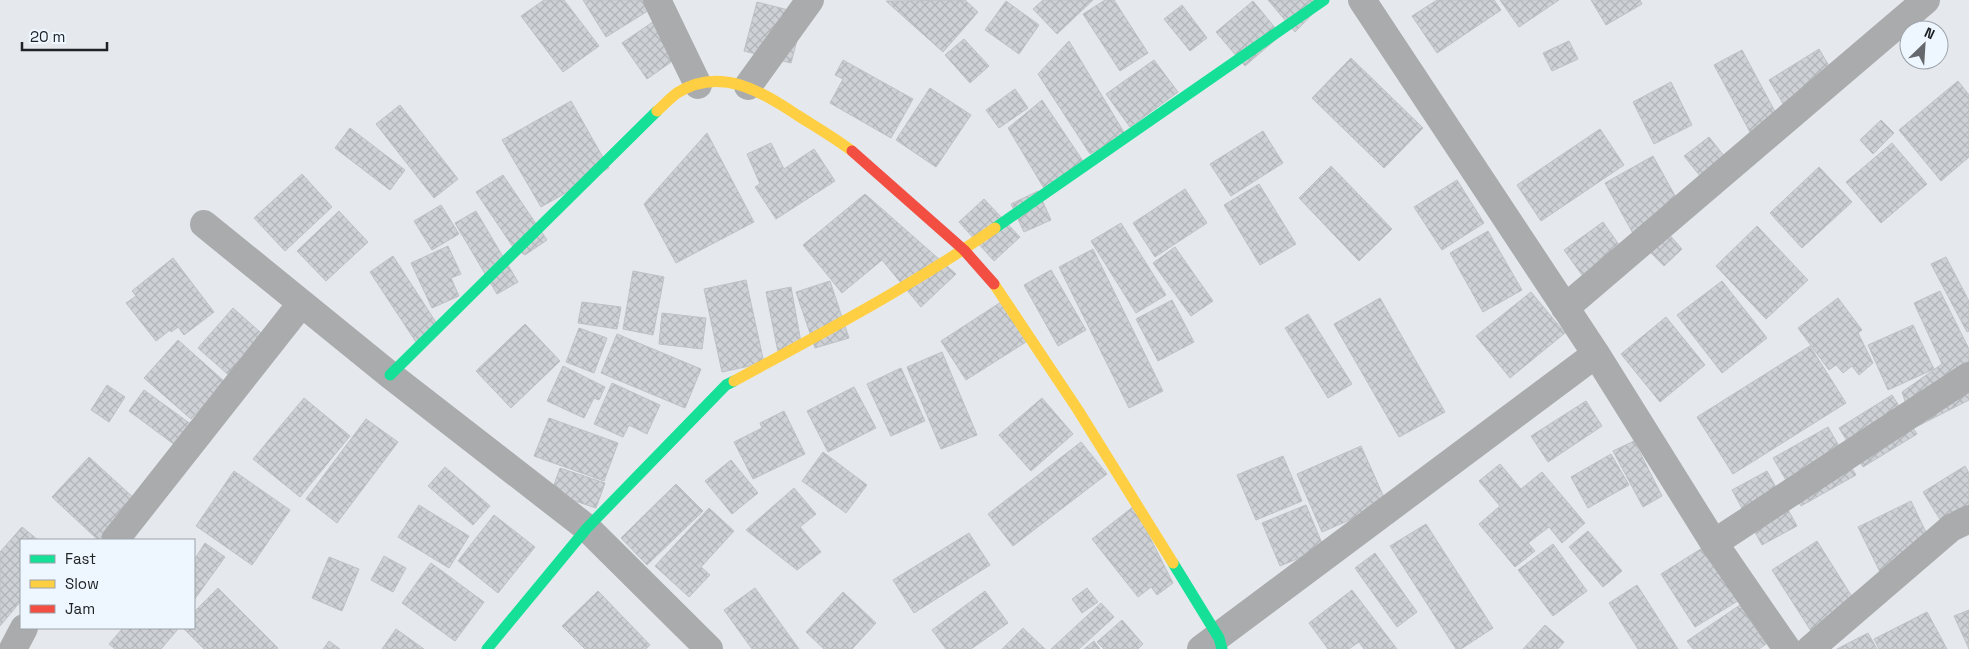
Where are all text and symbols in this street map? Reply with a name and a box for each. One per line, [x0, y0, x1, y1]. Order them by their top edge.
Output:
scale bar [22, 20, 108, 52]
north arrow [1899, 20, 1949, 70]
text: N [1921, 23, 1938, 43]
text: 20 m [30, 27, 65, 46]
legend [20, 539, 195, 629]
text: Fast [65, 549, 96, 568]
text: Slow [65, 574, 99, 593]
text: Jam [65, 599, 95, 618]

